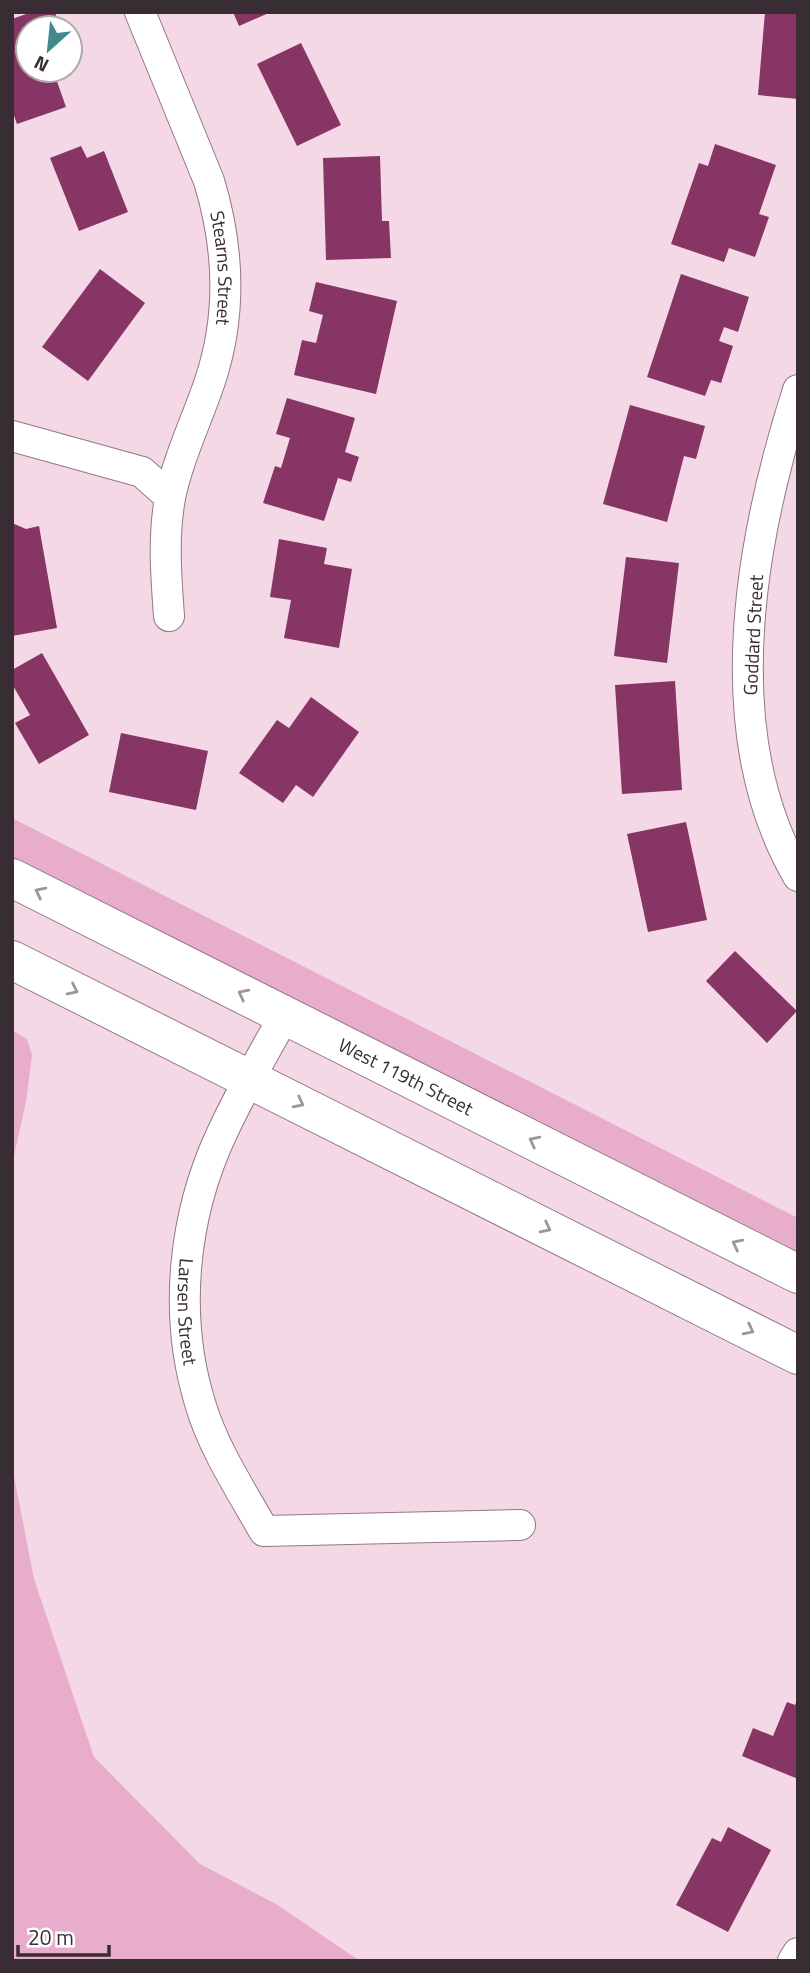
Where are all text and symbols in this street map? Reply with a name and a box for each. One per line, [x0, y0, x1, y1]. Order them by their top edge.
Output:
north arrow [14, 14, 84, 84]
text: N [29, 49, 54, 81]
street label: Stearns Street [203, 208, 240, 327]
street label: Goddard Street [735, 574, 770, 696]
one-way arrow [35, 887, 47, 901]
one-way arrow [66, 982, 78, 996]
one-way arrow [238, 989, 250, 1003]
street label: West 119th Street [334, 1030, 479, 1122]
one-way arrow [292, 1094, 304, 1108]
one-way arrow [529, 1136, 541, 1150]
one-way arrow [539, 1219, 551, 1233]
one-way arrow [732, 1238, 744, 1252]
street label: Larsen Street [171, 1257, 206, 1368]
one-way arrow [742, 1322, 754, 1336]
scale bar [18, 1913, 108, 1957]
text: 20 m [28, 1921, 74, 1953]

